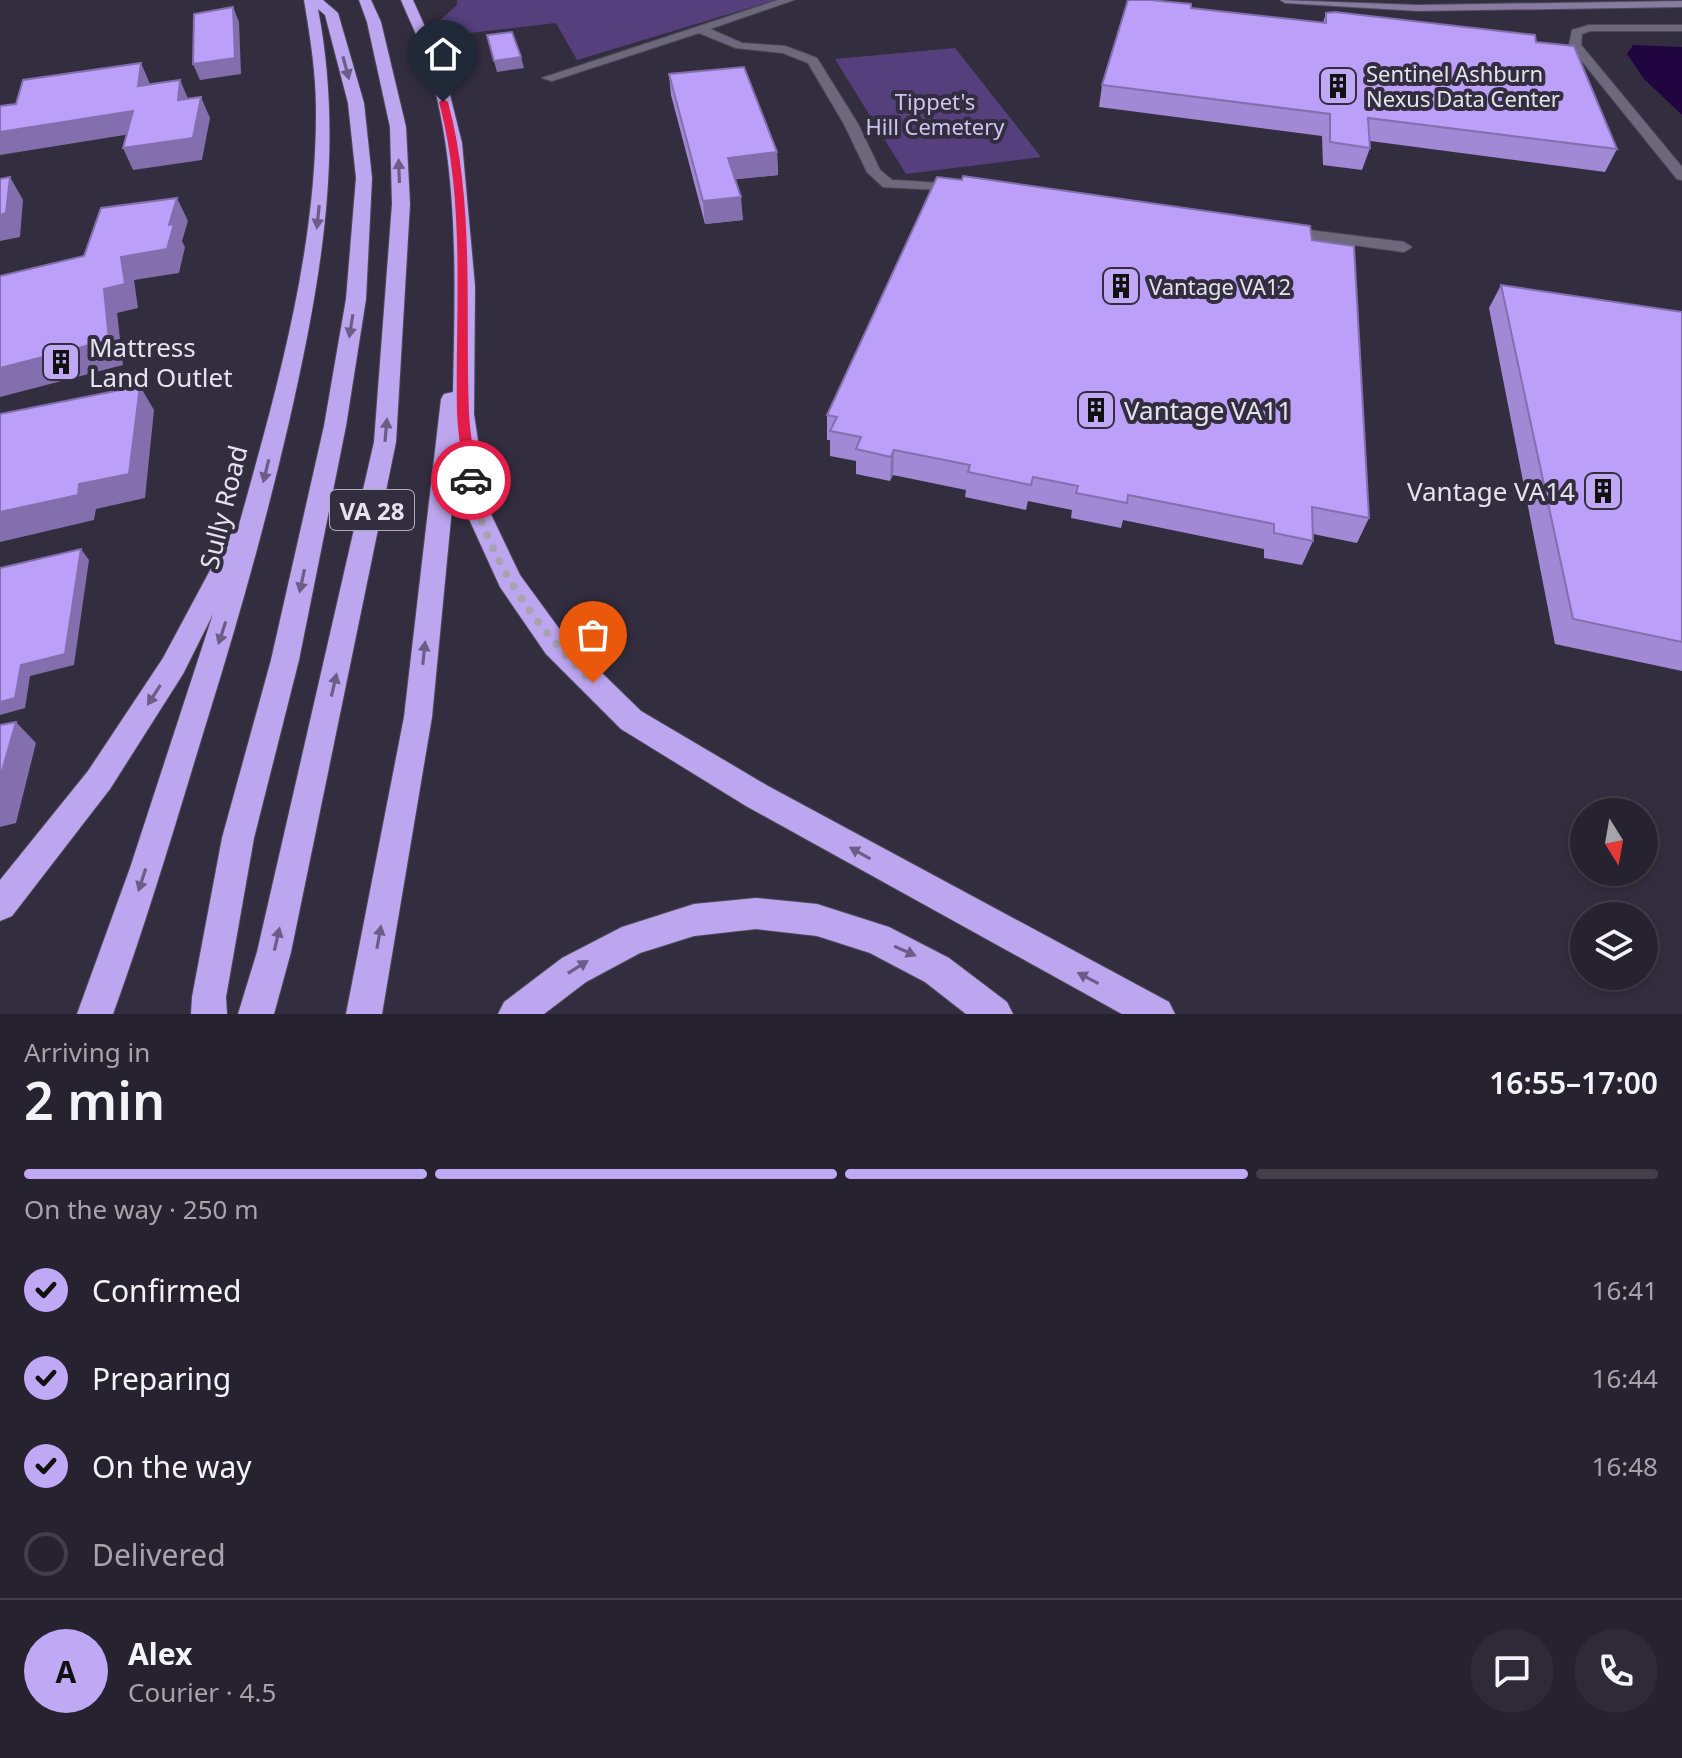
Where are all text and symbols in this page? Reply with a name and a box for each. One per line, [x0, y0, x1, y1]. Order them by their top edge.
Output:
pin [409, 20, 477, 102]
icon: home [421, 32, 465, 76]
one-way arrow [340, 57, 353, 81]
place label: Sentinel Ashburn Nexus Data Center [1366, 58, 1560, 113]
building icon: Sentinel Ashburn Nexus Data Center [1317, 65, 1359, 107]
park label: Tippet's Hill Cemetery [866, 86, 1005, 141]
one-way arrow [393, 158, 406, 183]
one-way arrow [312, 204, 325, 229]
building icon: Vantage VA12 [1100, 265, 1142, 307]
place label: Vantage VA12 [1149, 271, 1291, 301]
one-way arrow [345, 314, 357, 339]
place label: Mattress Land Outlet [89, 329, 233, 395]
building icon: Mattress Land Outlet [40, 341, 82, 383]
building icon: Vantage VA11 [1075, 389, 1117, 431]
place label: Vantage VA11 [1124, 392, 1292, 428]
one-way arrow [380, 418, 393, 443]
courier [431, 440, 511, 520]
street label: Sully Road [190, 441, 256, 573]
one-way arrow [259, 458, 272, 483]
icon: car [449, 458, 493, 502]
building icon: Vantage VA14 [1582, 470, 1624, 512]
place label: Vantage VA14 [1407, 473, 1575, 509]
road number: VA 28 [330, 490, 414, 530]
one-way arrow [295, 569, 308, 594]
pin [559, 601, 627, 683]
icon: bag [571, 613, 615, 657]
one-way arrow [215, 621, 228, 645]
one-way arrow [418, 640, 431, 665]
one-way arrow [328, 672, 341, 697]
one-way arrow [148, 684, 162, 706]
north arrow [1570, 798, 1658, 886]
map controls [1570, 798, 1658, 990]
one-way arrow [848, 846, 871, 860]
one-way arrow [136, 868, 148, 892]
button: layers [1570, 902, 1658, 990]
one-way arrow [373, 925, 385, 950]
one-way arrow [271, 926, 284, 951]
one-way arrow [893, 944, 917, 957]
one-way arrow [567, 961, 589, 975]
one-way arrow [1076, 971, 1099, 985]
text: Arriving in [24, 1034, 150, 1070]
text: 16:55–17:00 [1489, 1062, 1658, 1103]
text: 2 min [24, 1064, 165, 1135]
text: On the way · 250 m [24, 1191, 258, 1227]
icon: check [24, 1268, 68, 1312]
text: Confirmed [92, 1270, 242, 1311]
text: 16:41 [1592, 1272, 1658, 1308]
icon: check [24, 1356, 68, 1400]
text: Preparing [92, 1358, 231, 1399]
text: 16:44 [1592, 1360, 1658, 1396]
icon: check [24, 1444, 68, 1488]
text: On the way [92, 1446, 252, 1487]
text: 16:48 [1592, 1448, 1658, 1484]
text: Delivered [92, 1534, 226, 1575]
button: chat [1470, 1629, 1554, 1713]
button: phone [1574, 1629, 1658, 1713]
text: Alex [128, 1633, 192, 1674]
text: A [56, 1651, 76, 1692]
text: Courier · 4.5 [128, 1674, 276, 1710]

